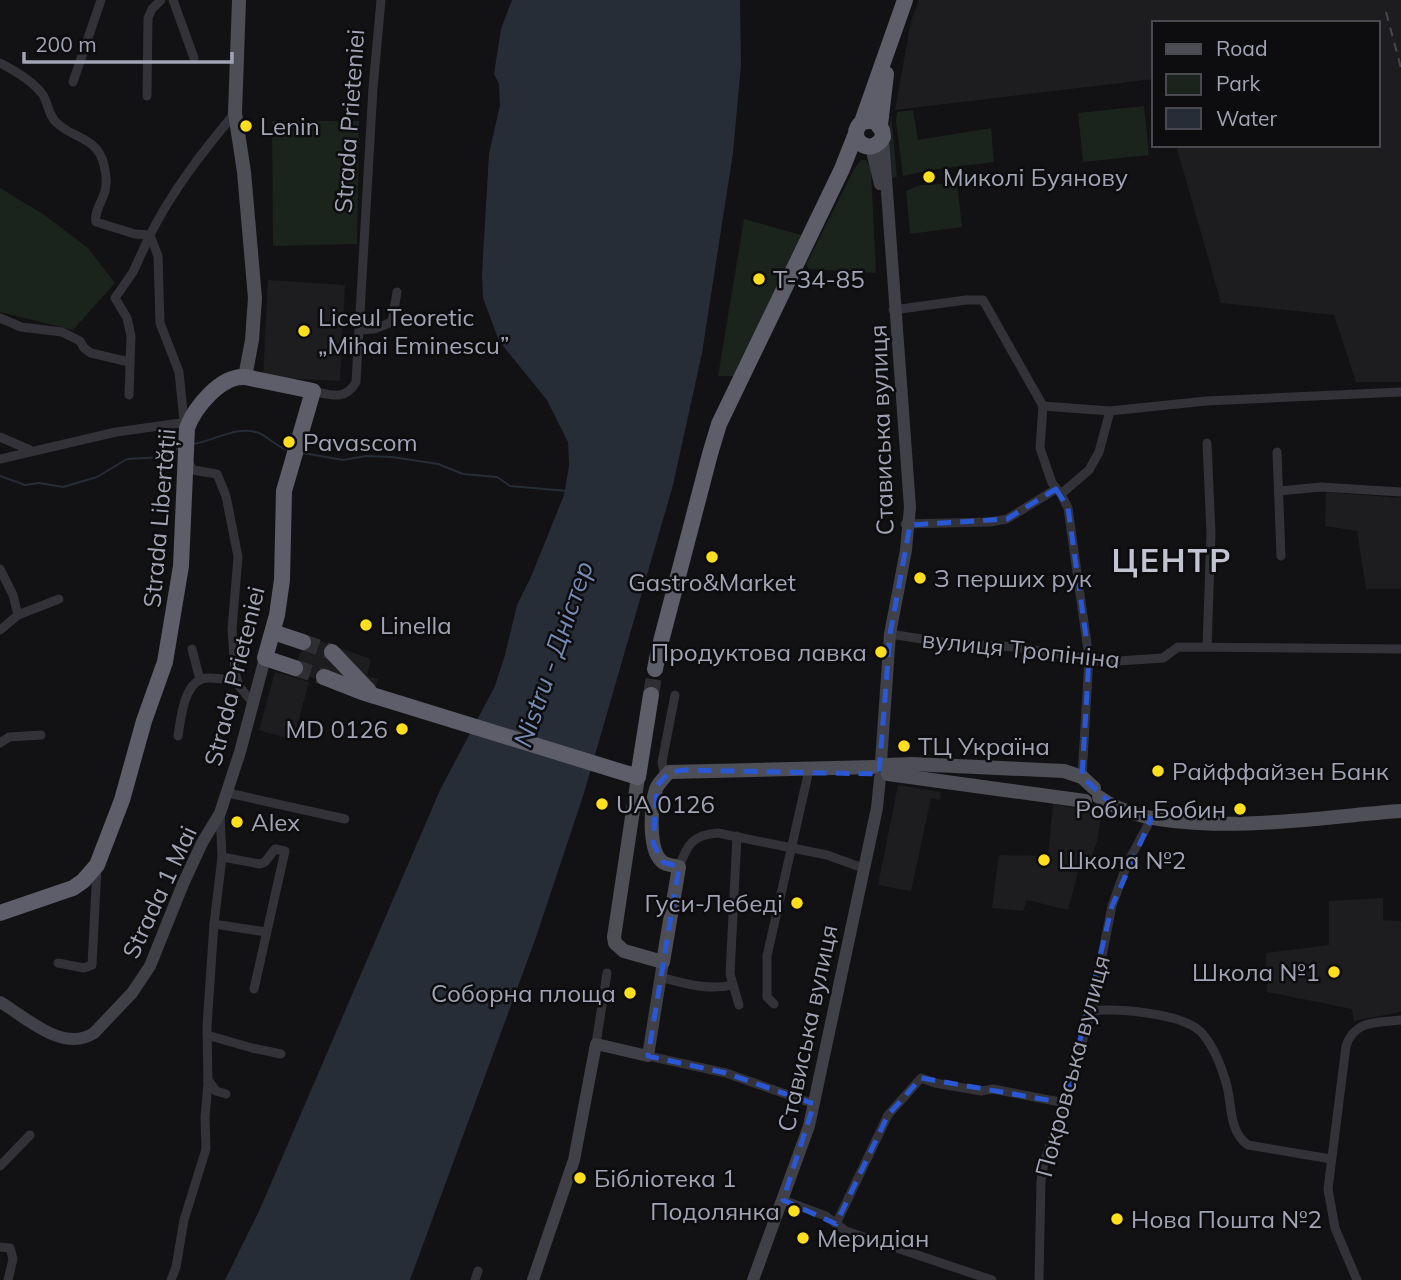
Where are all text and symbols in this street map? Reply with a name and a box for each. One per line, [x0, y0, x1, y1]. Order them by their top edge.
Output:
scale bar [24, 21, 233, 65]
legend [1152, 21, 1380, 147]
street label: Strada Prieteniei [328, 28, 370, 214]
text: 200 m [35, 31, 97, 57]
text: Road [1216, 35, 1267, 61]
text: Park [1216, 70, 1260, 96]
text: Water [1216, 105, 1277, 131]
place label: Lenin [260, 111, 320, 141]
marker: Lenin [238, 118, 254, 134]
place label: Миколі Буянову [943, 162, 1128, 192]
marker: Миколі Буянову [921, 169, 937, 185]
place label: Т-34-85 [773, 264, 865, 294]
marker: Т-34-85 [751, 271, 767, 287]
place label: Liceul Teoretic „Mihai Eminescu” [318, 302, 509, 360]
marker: Liceul Teoretic „Mihai Eminescu” [296, 323, 312, 339]
street label: Стависька вулиця [862, 324, 900, 536]
street label: Strada Libertății [136, 427, 183, 609]
place label: Pavascom [303, 427, 418, 457]
marker: Pavascom [281, 434, 297, 450]
district label: ЦЕНТР [1111, 540, 1233, 580]
marker: Gastro&Market [704, 549, 720, 565]
water label: Nistru - Дністер [506, 557, 600, 751]
place label: З перших рук [934, 563, 1092, 593]
place label: Gastro&Market [628, 567, 796, 597]
marker: З перших рук [912, 570, 928, 586]
street label: Strada Prieteniei [197, 583, 271, 769]
place label: Linella [380, 610, 452, 640]
marker: Linella [358, 617, 374, 633]
street label: вулиця Тропініна [921, 624, 1121, 674]
place label: Продуктова лавка [651, 637, 867, 667]
marker: Продуктова лавка [873, 644, 889, 660]
place label: MD 0126 [286, 714, 388, 744]
marker: MD 0126 [394, 721, 410, 737]
place label: ТЦ Україна [918, 731, 1050, 761]
marker: ТЦ Україна [896, 738, 912, 754]
place label: Райффайзен Банк [1172, 756, 1389, 786]
marker: Райффайзен Банк [1150, 763, 1166, 779]
place label: UA 0126 [616, 789, 715, 819]
place label: Робин Бобин [1075, 794, 1226, 824]
marker: UA 0126 [594, 796, 610, 812]
marker: Робин Бобин [1232, 801, 1248, 817]
place label: Alex [251, 807, 300, 837]
marker: Alex [229, 814, 245, 830]
street label: Strada 1 Mai [115, 821, 203, 963]
place label: Школа №2 [1058, 845, 1186, 875]
marker: Школа №2 [1036, 852, 1052, 868]
place label: Гуси-Лебеді [644, 888, 783, 918]
marker: Гуси-Лебеді [789, 895, 805, 911]
street label: Стависька вулиця [770, 922, 844, 1134]
street label: Покровська вулиця [1028, 952, 1116, 1180]
place label: Школа №1 [1192, 957, 1320, 987]
marker: Школа №1 [1326, 964, 1342, 980]
place label: Соборна площа [431, 978, 616, 1008]
marker: Соборна площа [622, 985, 638, 1001]
place label: Бібліотека 1 [594, 1163, 736, 1193]
marker: Бібліотека 1 [572, 1170, 588, 1186]
place label: Подолянка [650, 1196, 780, 1226]
marker: Подолянка [786, 1203, 802, 1219]
place label: Нова Пошта №2 [1131, 1204, 1322, 1234]
marker: Нова Пошта №2 [1109, 1211, 1125, 1227]
place label: Меридіан [817, 1223, 929, 1253]
marker: Меридіан [795, 1230, 811, 1246]

